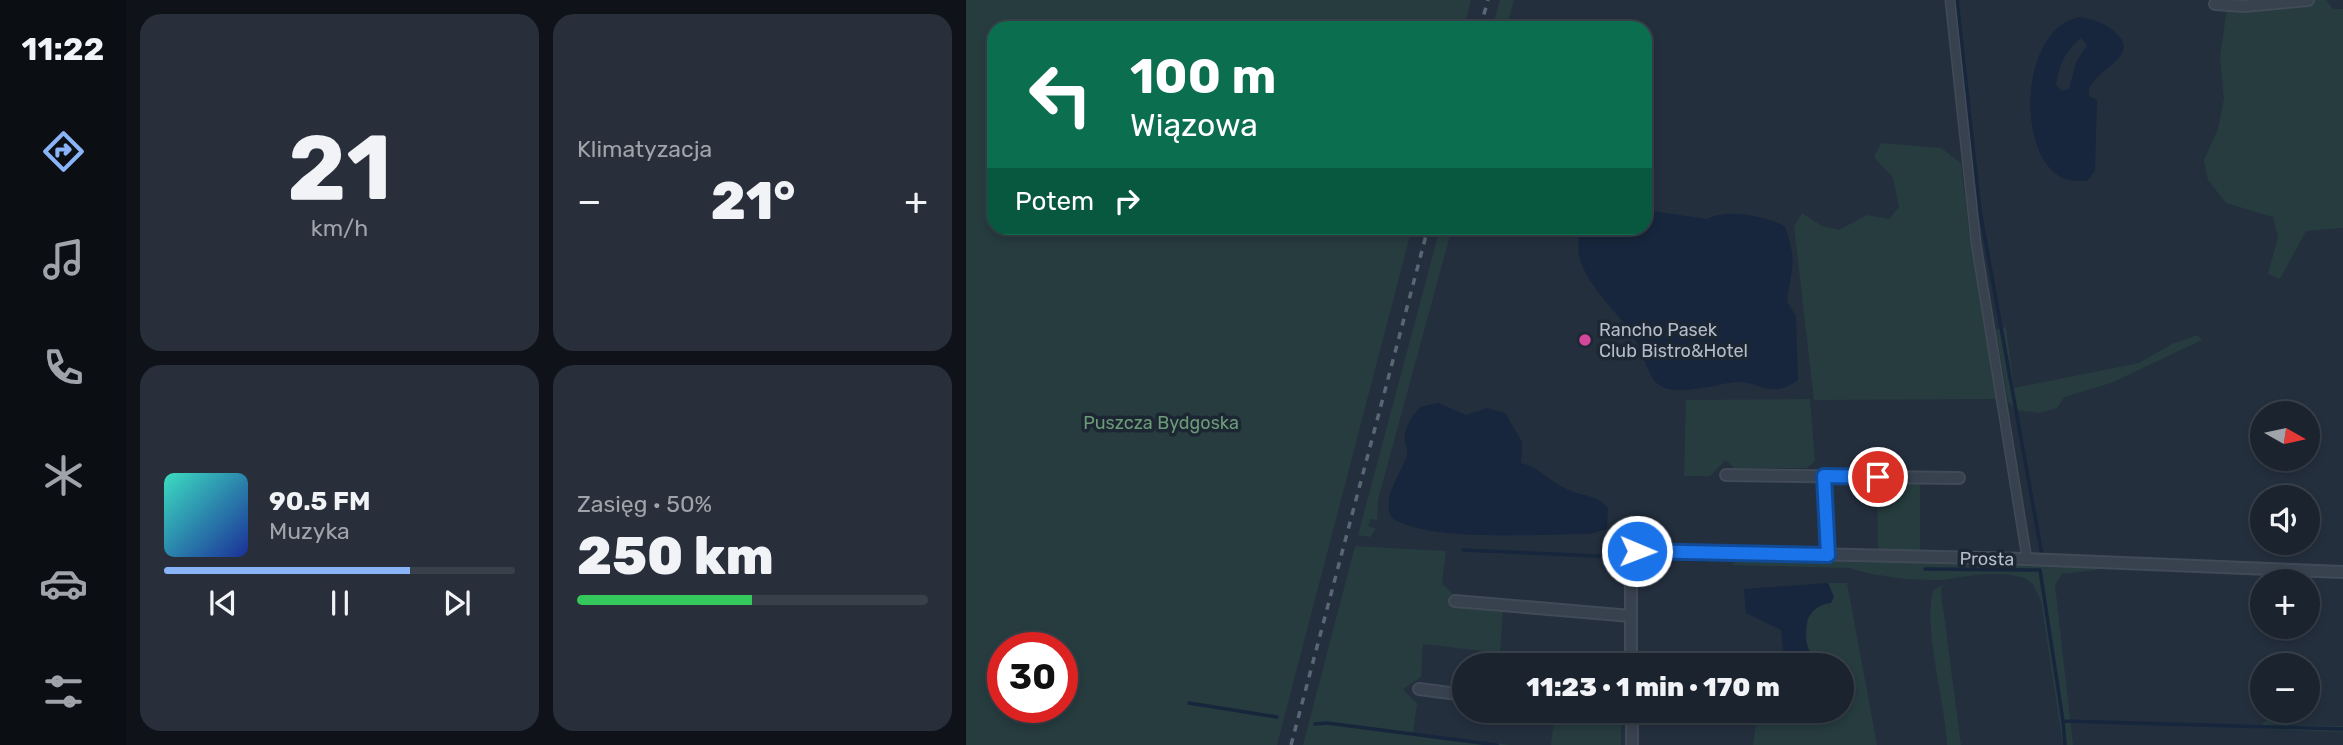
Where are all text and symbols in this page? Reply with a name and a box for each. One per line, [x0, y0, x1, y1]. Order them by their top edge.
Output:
text: 11:22 [22, 30, 104, 68]
text: 100 m [1130, 47, 1276, 105]
icon: left [1015, 49, 1106, 140]
text: Wiązowa [1130, 106, 1258, 144]
text: 21 [287, 114, 392, 222]
icon: directions [39, 127, 88, 176]
text: Klimatyzacja [577, 135, 712, 163]
text: 21° [711, 170, 795, 232]
text: − [577, 178, 602, 224]
text: + [904, 178, 928, 224]
icon: right [1108, 182, 1146, 220]
text: Potem [1015, 186, 1094, 217]
text: km/h [311, 214, 368, 242]
icon: music [39, 235, 88, 284]
place label: Rancho Pasek Club Bistro&Hotel [1599, 319, 1748, 362]
marker: Rancho Pasek Club Bistro&Hotel [1577, 332, 1593, 348]
icon: phone [39, 343, 88, 392]
north arrow [2250, 401, 2320, 471]
map controls [2250, 401, 2320, 723]
park label: Puszcza Bydgoska [1083, 412, 1239, 434]
pin [1848, 447, 1908, 507]
icon: climate [39, 451, 88, 500]
icon: arrive [1859, 458, 1897, 496]
button: sound [2250, 485, 2320, 555]
text: 90.5 FM [269, 486, 370, 517]
text: Zasięg · 50% [577, 490, 712, 518]
position arrow [1600, 514, 1674, 588]
text: Muzyka [269, 517, 350, 545]
text: 250 km [577, 525, 774, 587]
street label: Prosta [1959, 548, 2015, 570]
icon: car [39, 559, 88, 608]
button: + [2250, 569, 2320, 639]
icon: previous [204, 584, 242, 622]
icon: pause [321, 584, 359, 622]
icon: next [438, 584, 476, 622]
speed limit sign: 30 [987, 632, 1078, 723]
button: − [2250, 653, 2320, 723]
icon: filters [39, 667, 88, 716]
text: 11:23 · 1 min · 170 m [1526, 672, 1780, 703]

